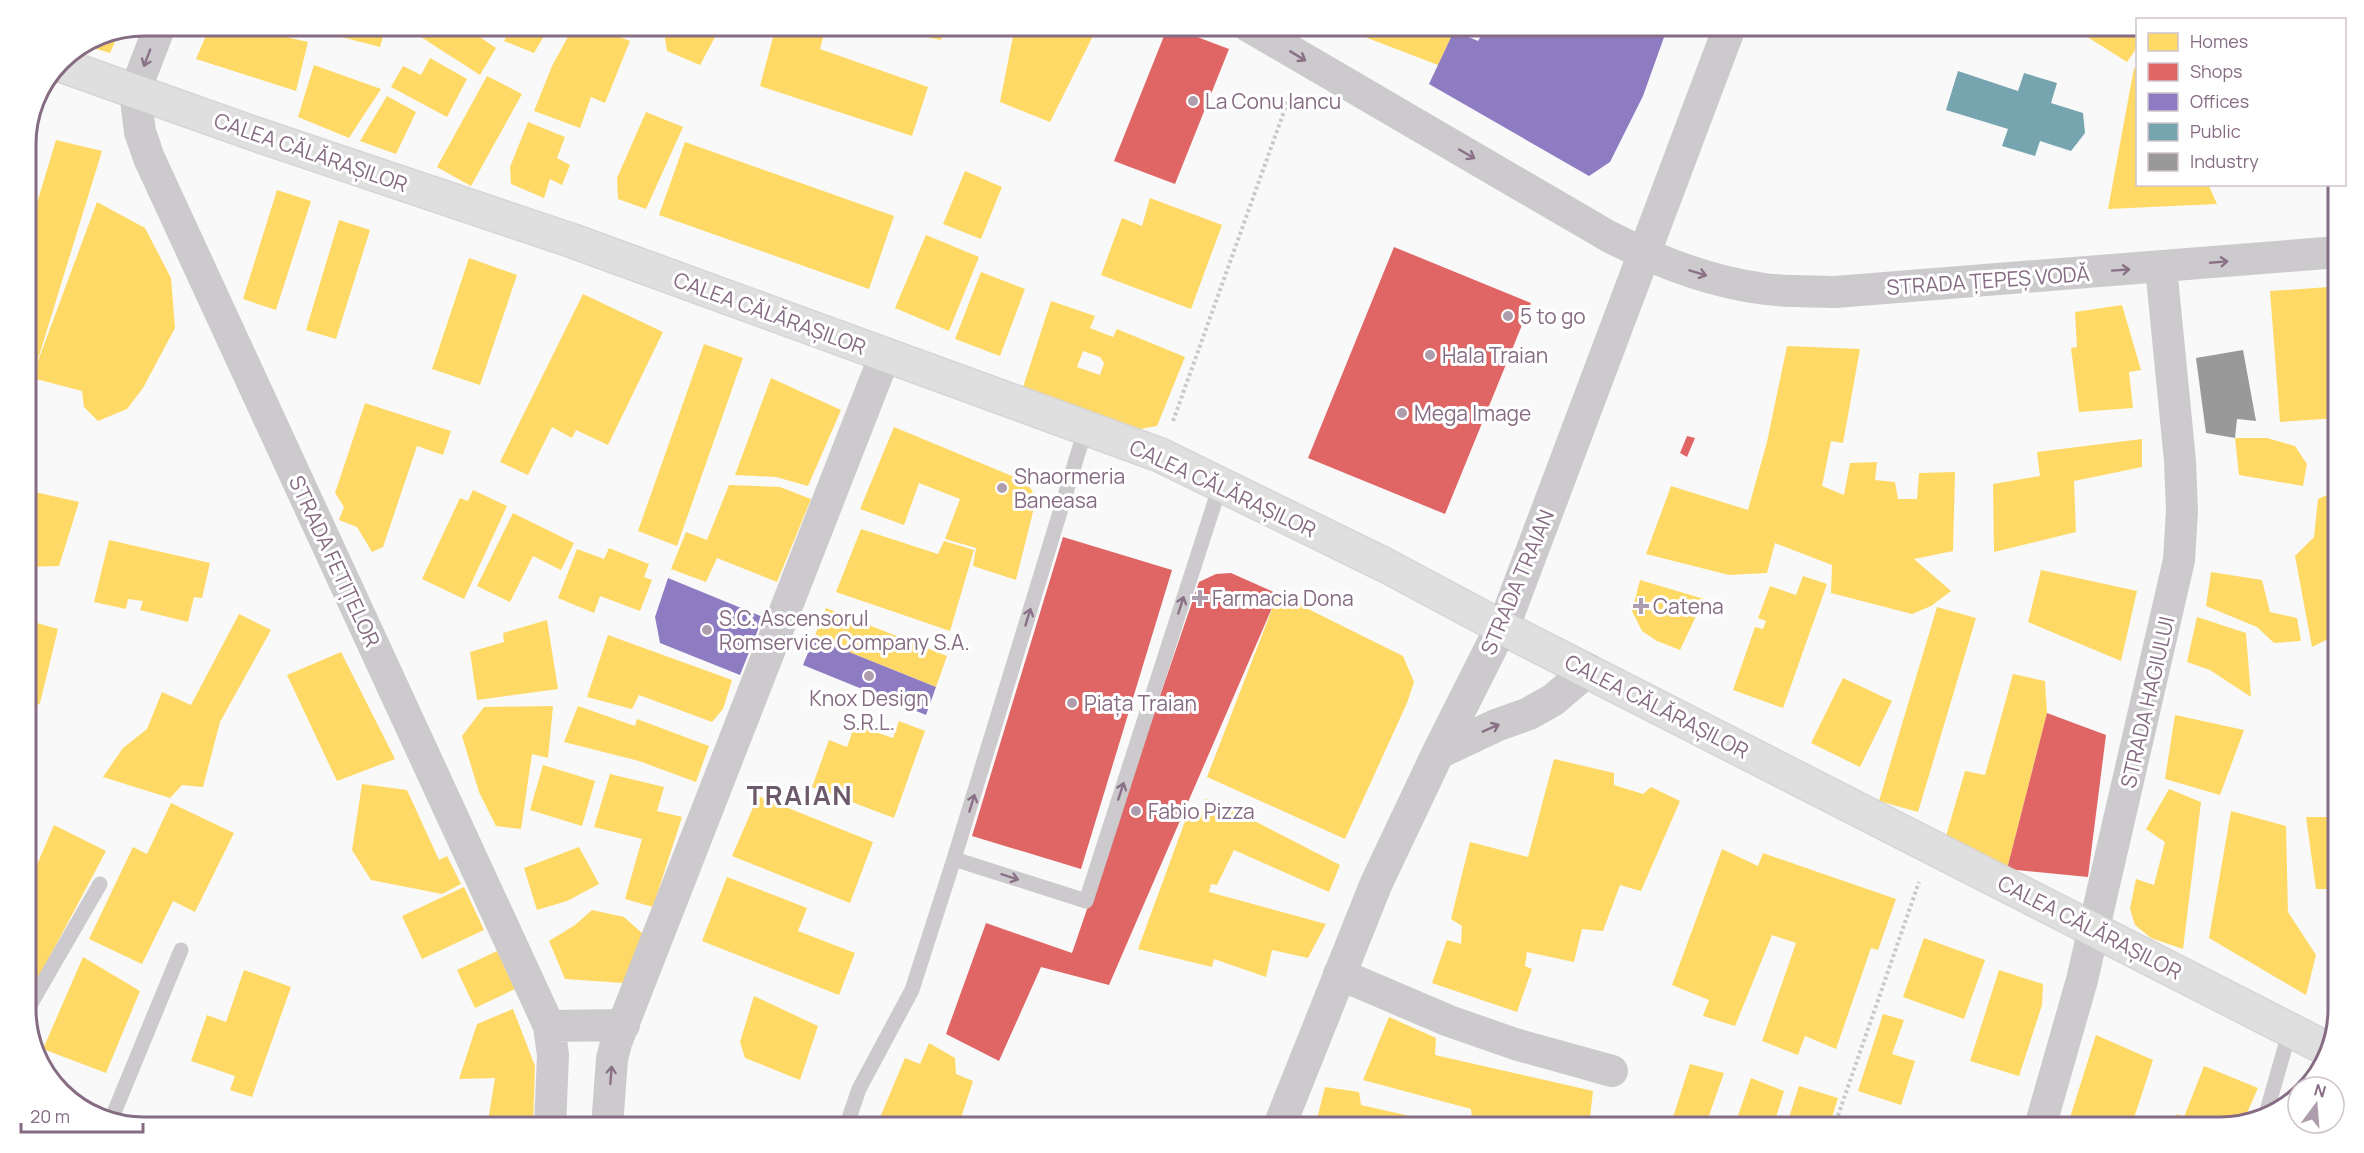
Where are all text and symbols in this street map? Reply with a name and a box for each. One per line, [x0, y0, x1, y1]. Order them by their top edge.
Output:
legend [2136, 18, 2346, 186]
text: Homes [2190, 29, 2248, 53]
one-way arrow [141, 48, 152, 67]
one-way arrow [1289, 50, 1306, 62]
text: Shops [2190, 59, 2242, 83]
place label: La Conu Iancu [1205, 87, 1341, 115]
text: Offices [2190, 89, 2249, 113]
marker: La Conu Iancu [1186, 94, 1200, 108]
street label: CALEA CĂLĂRAȘILOR [211, 106, 411, 198]
text: Public [2190, 119, 2241, 143]
one-way arrow [1458, 148, 1475, 160]
text: Industry [2190, 149, 2259, 173]
one-way arrow [2209, 256, 2229, 267]
street label: STRADA ȚEPEȘ VODĂ [1886, 259, 2090, 301]
one-way arrow [2110, 264, 2130, 275]
street label: CALEA CĂLĂRAȘILOR [670, 265, 870, 361]
one-way arrow [1688, 268, 1707, 279]
place label: 5 to go [1520, 302, 1586, 330]
marker: 5 to go [1501, 309, 1515, 323]
place label: Hala Traian [1442, 341, 1548, 369]
marker: Hala Traian [1423, 348, 1437, 362]
place label: Mega Image [1414, 399, 1531, 427]
marker: Mega Image [1395, 406, 1409, 420]
street label: CALEA CĂLĂRAȘILOR [1125, 432, 1321, 544]
place label: Shaormeria Baneasa [1014, 462, 1125, 514]
street label: STRADA FETIȚELOR [283, 471, 387, 651]
marker: Shaormeria Baneasa [995, 481, 1009, 495]
street label: STRADA TRAIAN [1474, 505, 1560, 659]
place label: Farmacia Dona [1212, 584, 1354, 612]
marker: Farmacia Dona [1193, 591, 1207, 605]
place label: Catena [1653, 592, 1724, 620]
one-way arrow [1176, 596, 1187, 615]
marker: Catena [1634, 599, 1648, 613]
place label: S.C. Ascensorul Romservice Company S.A. [719, 604, 970, 656]
one-way arrow [1023, 608, 1034, 627]
street label: STRADA HAGIULUI [2114, 613, 2180, 791]
marker: S.C. Ascensorul Romservice Company S.A. [700, 623, 714, 637]
street label: CALEA CĂLĂRAȘILOR [1560, 648, 1754, 764]
marker: Knox Design S.R.L. [862, 669, 876, 683]
place label: Knox Design S.R.L. [809, 684, 929, 736]
place label: Piața Traian [1084, 689, 1197, 717]
marker: Piața Traian [1065, 696, 1079, 710]
one-way arrow [1482, 722, 1500, 734]
district label: TRAIAN [747, 776, 853, 813]
one-way arrow [1116, 782, 1127, 801]
one-way arrow [967, 794, 978, 813]
place label: Fabio Pizza [1148, 797, 1255, 825]
marker: Fabio Pizza [1129, 804, 1143, 818]
street label: CALEA CĂLĂRAȘILOR [1993, 869, 2187, 985]
one-way arrow [1000, 872, 1019, 883]
one-way arrow [605, 1066, 616, 1086]
north arrow [2286, 1075, 2346, 1135]
text: N [2312, 1078, 2329, 1103]
scale bar [21, 1096, 142, 1134]
text: 20 m [30, 1104, 70, 1128]

